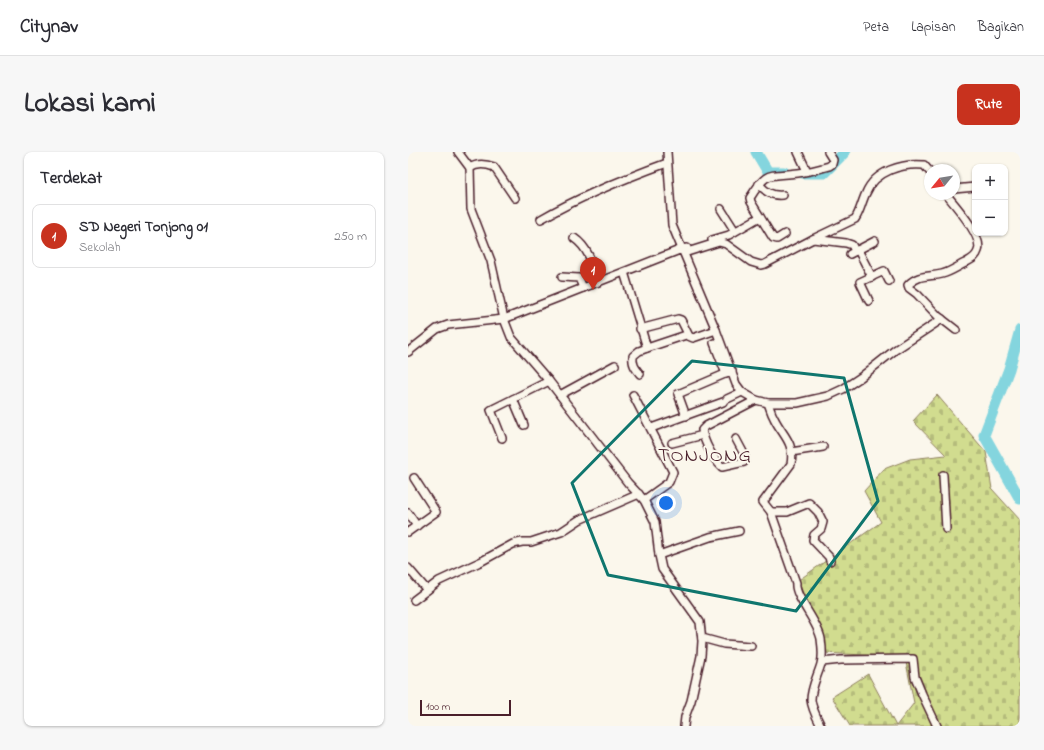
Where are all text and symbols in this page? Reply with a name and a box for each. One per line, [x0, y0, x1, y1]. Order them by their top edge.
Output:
text: Citynav [20, 14, 78, 41]
text: Peta [863, 17, 889, 38]
text: Lapisan [911, 17, 956, 38]
text: Bagikan [978, 17, 1024, 38]
text: Lokasi kami [24, 84, 156, 125]
button: Rute [957, 84, 1020, 125]
north arrow [924, 164, 960, 200]
map controls [972, 164, 1008, 236]
button: + [972, 164, 1008, 200]
text: Terdekat [40, 166, 102, 191]
button: − [972, 200, 1008, 236]
text: SD Negeri Tonjong 01 [79, 216, 208, 238]
text: 1 [52, 227, 56, 246]
text: 250 m [334, 227, 367, 246]
text: Sekolah [79, 238, 121, 257]
pin: 1 [580, 257, 606, 290]
district label: TONJONG [658, 442, 752, 471]
your location [656, 493, 676, 513]
scale bar [420, 698, 511, 717]
text: 100 m [426, 699, 450, 715]

